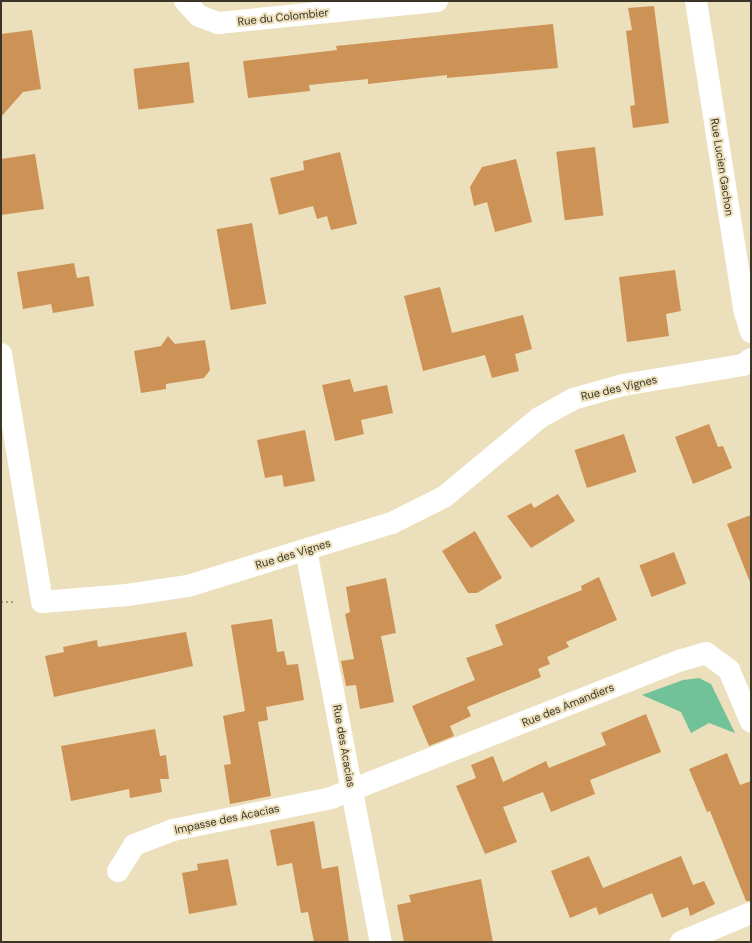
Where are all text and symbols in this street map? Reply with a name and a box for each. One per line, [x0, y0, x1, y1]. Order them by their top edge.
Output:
street label: Rue du Colombier [237, 6, 329, 28]
street label: Rue Lucien Gachon [708, 117, 736, 217]
street label: Rue des Vignes [580, 373, 658, 403]
street label: Rue des Vignes [254, 536, 332, 572]
street label: Rue des Amandiers [520, 680, 616, 730]
street label: Rue des Acacias [330, 704, 358, 788]
street label: Impasse des Acacias [173, 801, 281, 837]

